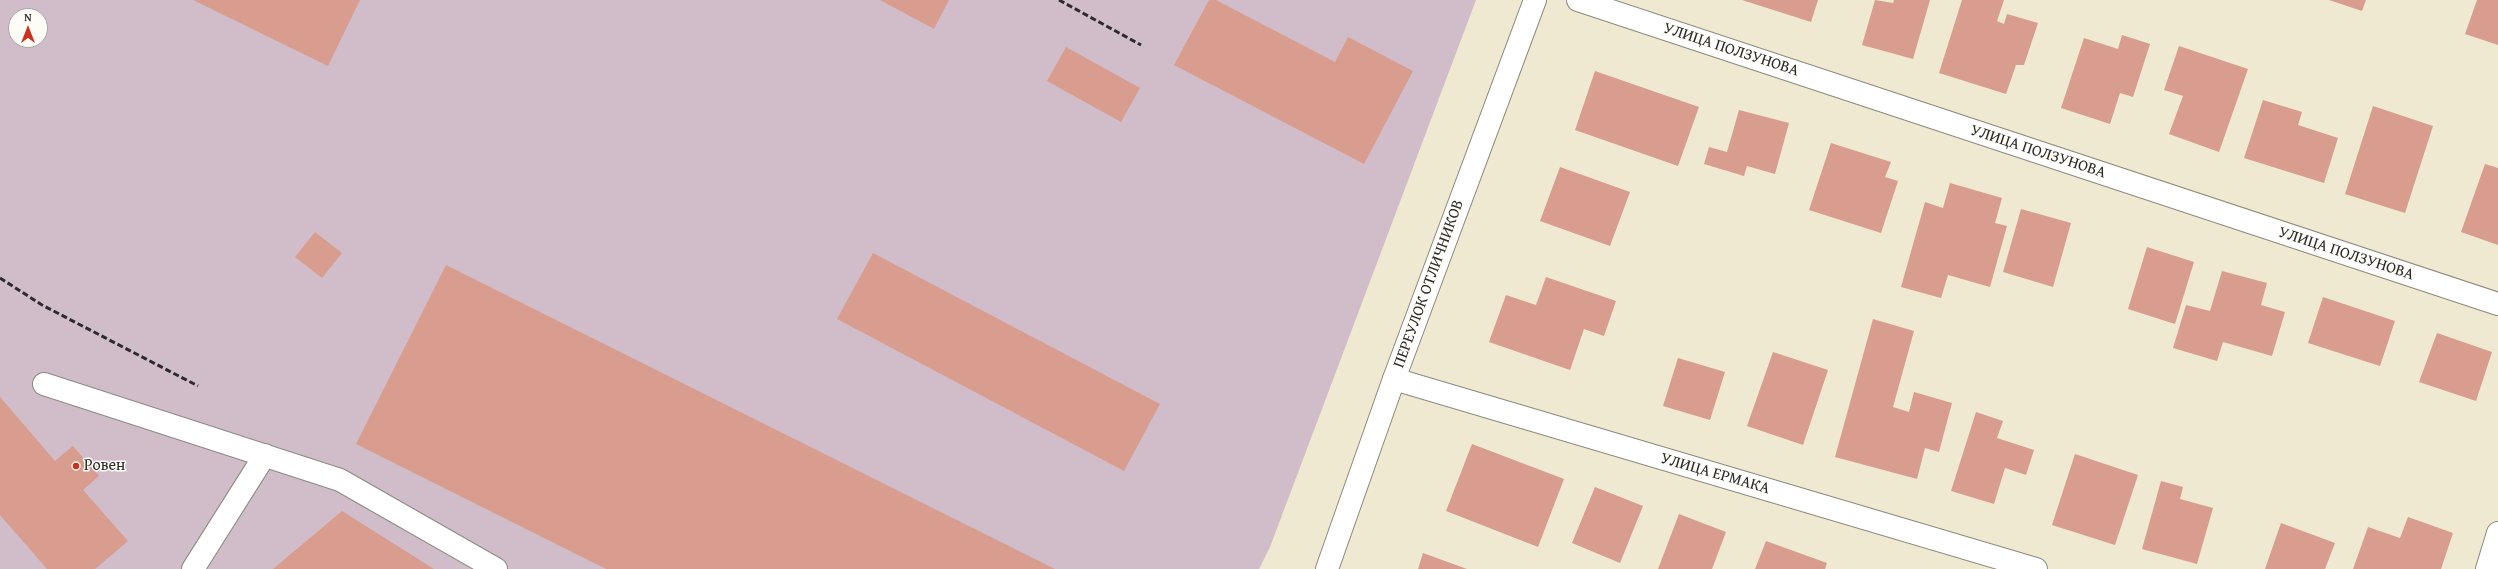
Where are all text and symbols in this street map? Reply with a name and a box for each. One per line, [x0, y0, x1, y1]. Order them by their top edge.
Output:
north arrow [8, 8, 48, 48]
text: N [24, 9, 32, 25]
street label: УЛИЦА ПОЛЗУНОВА [1661, 19, 1801, 81]
street label: УЛИЦА ПОЛЗУНОВА [1968, 121, 2108, 183]
street label: ПЕРЕУЛОК ОТЛИЧНИКОВ [1390, 197, 1468, 371]
street label: УЛИЦА ПОЛЗУНОВА [2276, 223, 2416, 285]
street label: УЛИЦА ЕРМАКА [1658, 449, 1772, 499]
place label: Ровен [84, 456, 125, 476]
marker: Ровен [71, 461, 81, 471]

